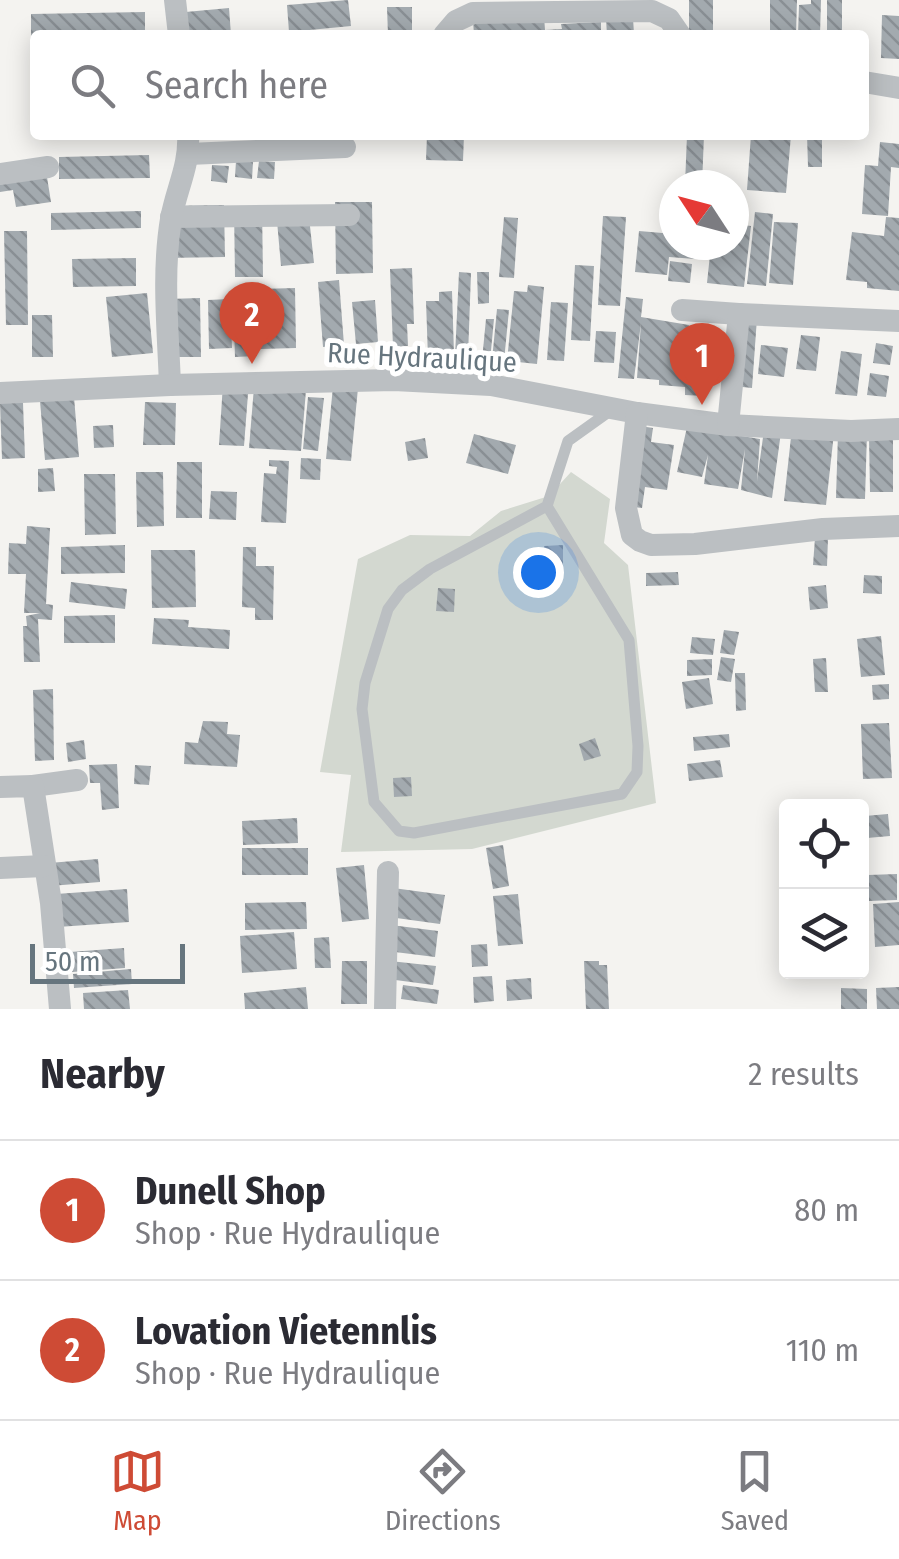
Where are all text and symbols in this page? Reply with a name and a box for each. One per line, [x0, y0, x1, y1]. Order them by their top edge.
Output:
search box [30, 30, 869, 140]
icon: search [65, 58, 120, 113]
text: Search here [145, 62, 328, 108]
north arrow [659, 170, 749, 260]
pin: 2 [220, 282, 284, 364]
pin: 1 [670, 322, 734, 405]
street label: Rue Hydraulique [326, 336, 518, 379]
your location [513, 547, 564, 598]
map controls [779, 799, 869, 979]
button: locate [779, 799, 869, 889]
button: layers [779, 889, 869, 979]
scale bar [30, 939, 185, 984]
text: 50 m [45, 945, 101, 978]
text: Nearby [40, 1049, 165, 1099]
text: 2 results [748, 1055, 859, 1093]
text: Dunell Shop [135, 1168, 326, 1214]
text: 1 [66, 1191, 79, 1229]
text: 80 m [794, 1191, 859, 1229]
text: Shop · Rue Hydraulique [135, 1214, 440, 1252]
text: Lovation Vietennlis [135, 1308, 437, 1354]
text: 2 [65, 1331, 80, 1369]
text: 110 m [786, 1331, 859, 1369]
text: Shop · Rue Hydraulique [135, 1354, 440, 1392]
tab: Map [110, 1444, 165, 1537]
tab: Directions [385, 1444, 501, 1537]
tab: Saved [721, 1444, 789, 1537]

